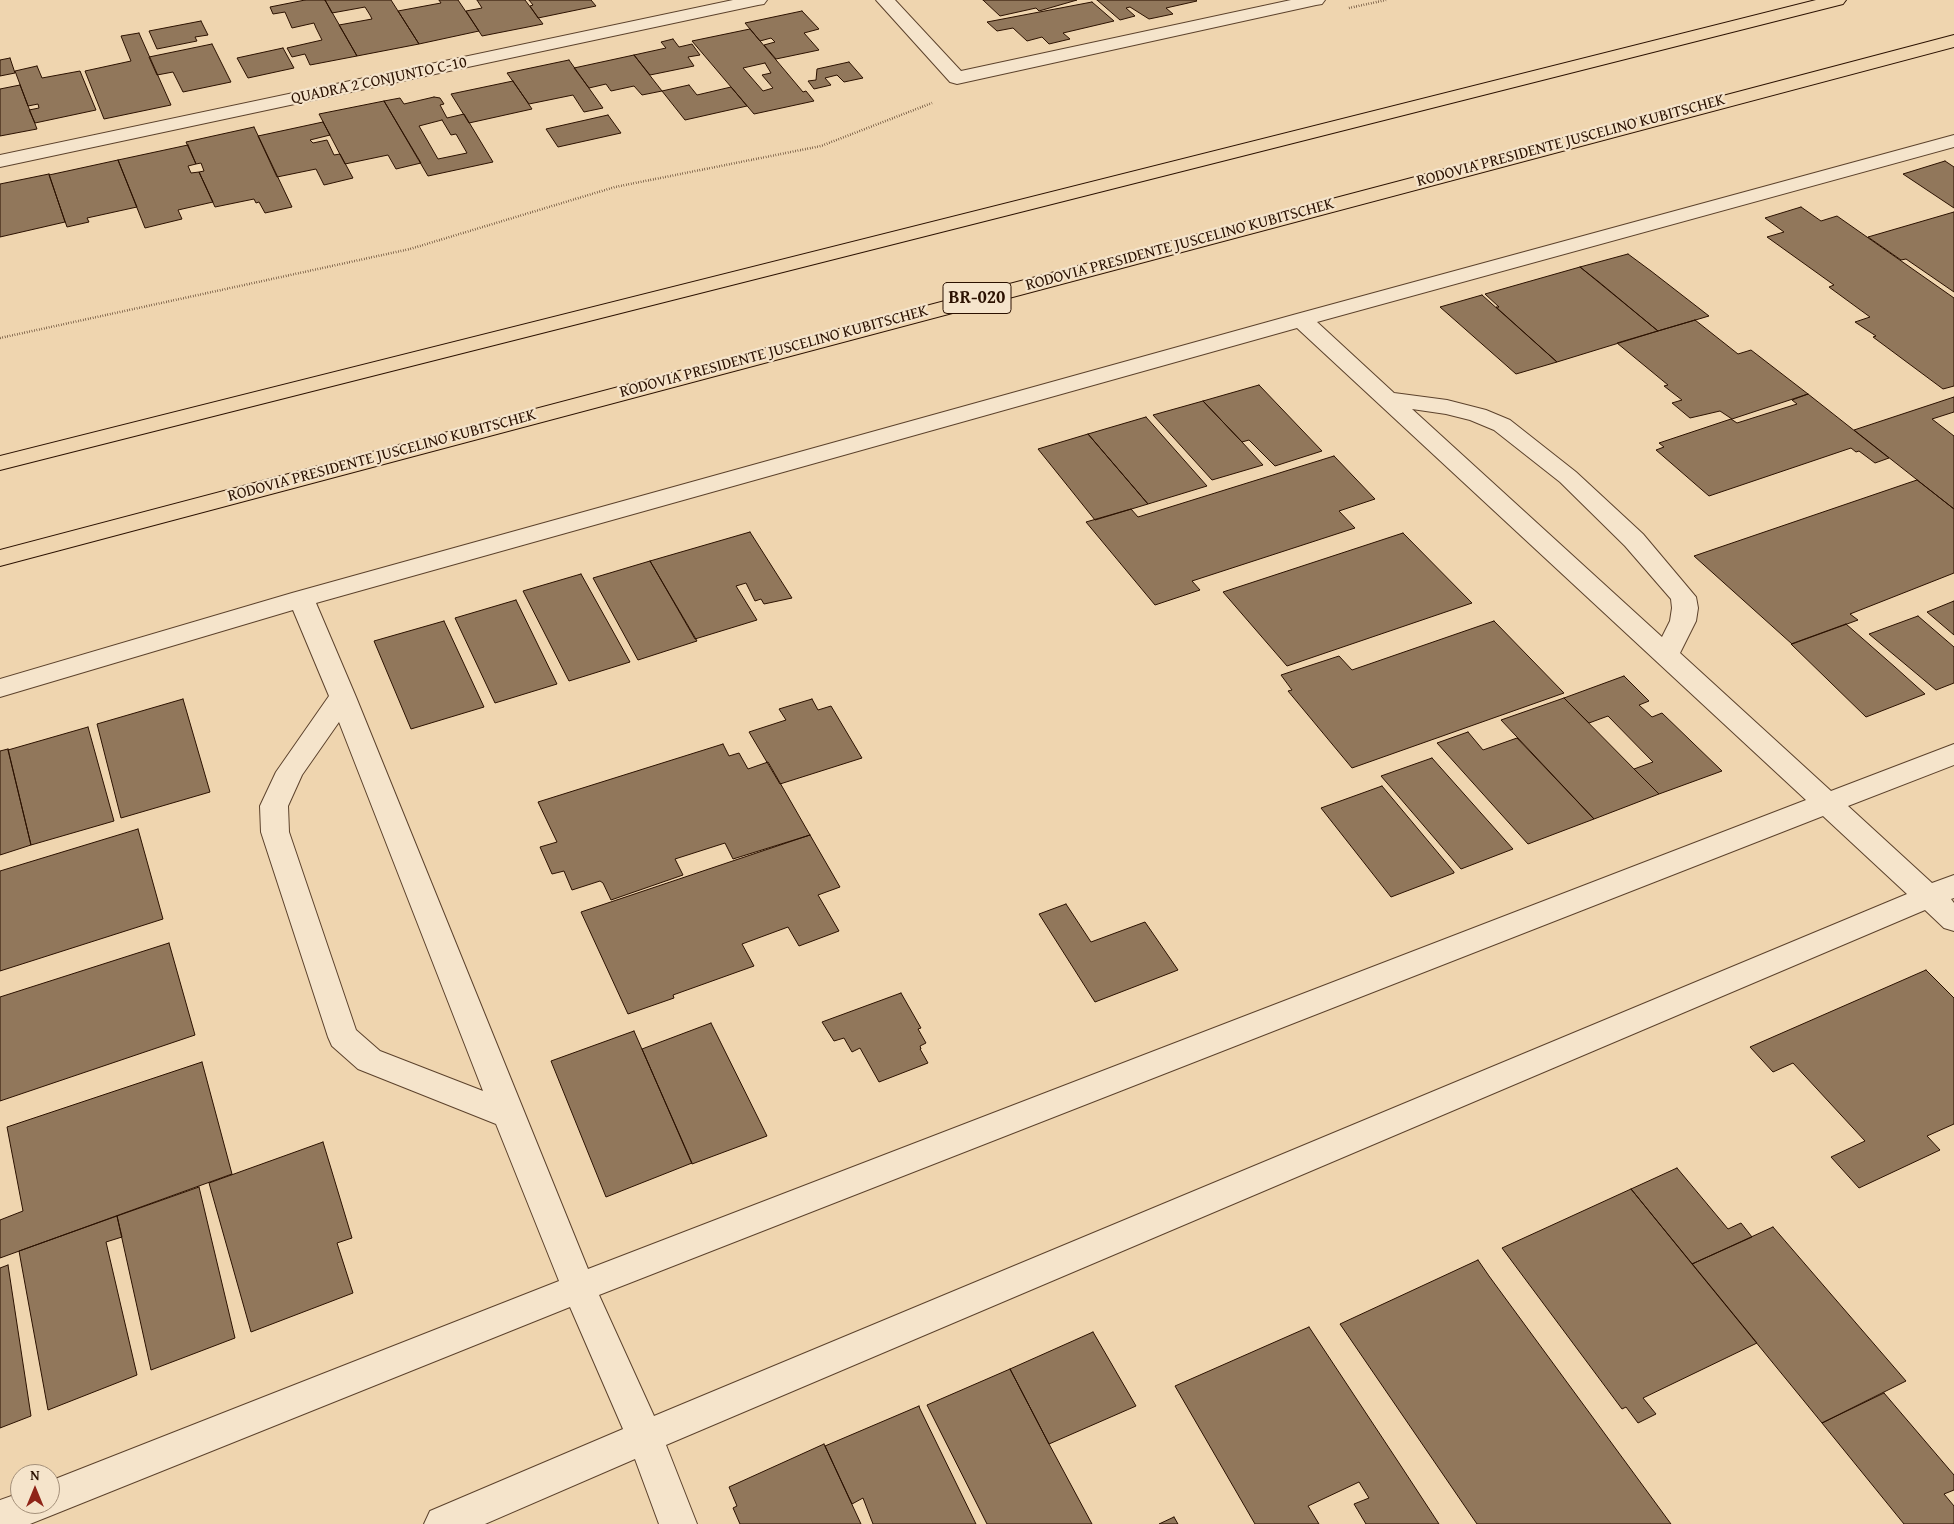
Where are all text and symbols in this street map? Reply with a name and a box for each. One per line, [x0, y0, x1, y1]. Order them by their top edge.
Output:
street label: QUADRA 2 CONJUNTO C-10 [289, 53, 469, 109]
street label: RODOVIA PRESIDENTE JUSCELINO KUBITSCHEK [1415, 91, 1727, 191]
street label: RODOVIA PRESIDENTE JUSCELINO KUBITSCHEK [1024, 195, 1336, 295]
road number: BR-020 [943, 282, 1011, 314]
street label: RODOVIA PRESIDENTE JUSCELINO KUBITSCHEK [618, 302, 930, 402]
street label: RODOVIA PRESIDENTE JUSCELINO KUBITSCHEK [226, 406, 538, 506]
north arrow [10, 1464, 60, 1514]
text: N [30, 1465, 40, 1485]

